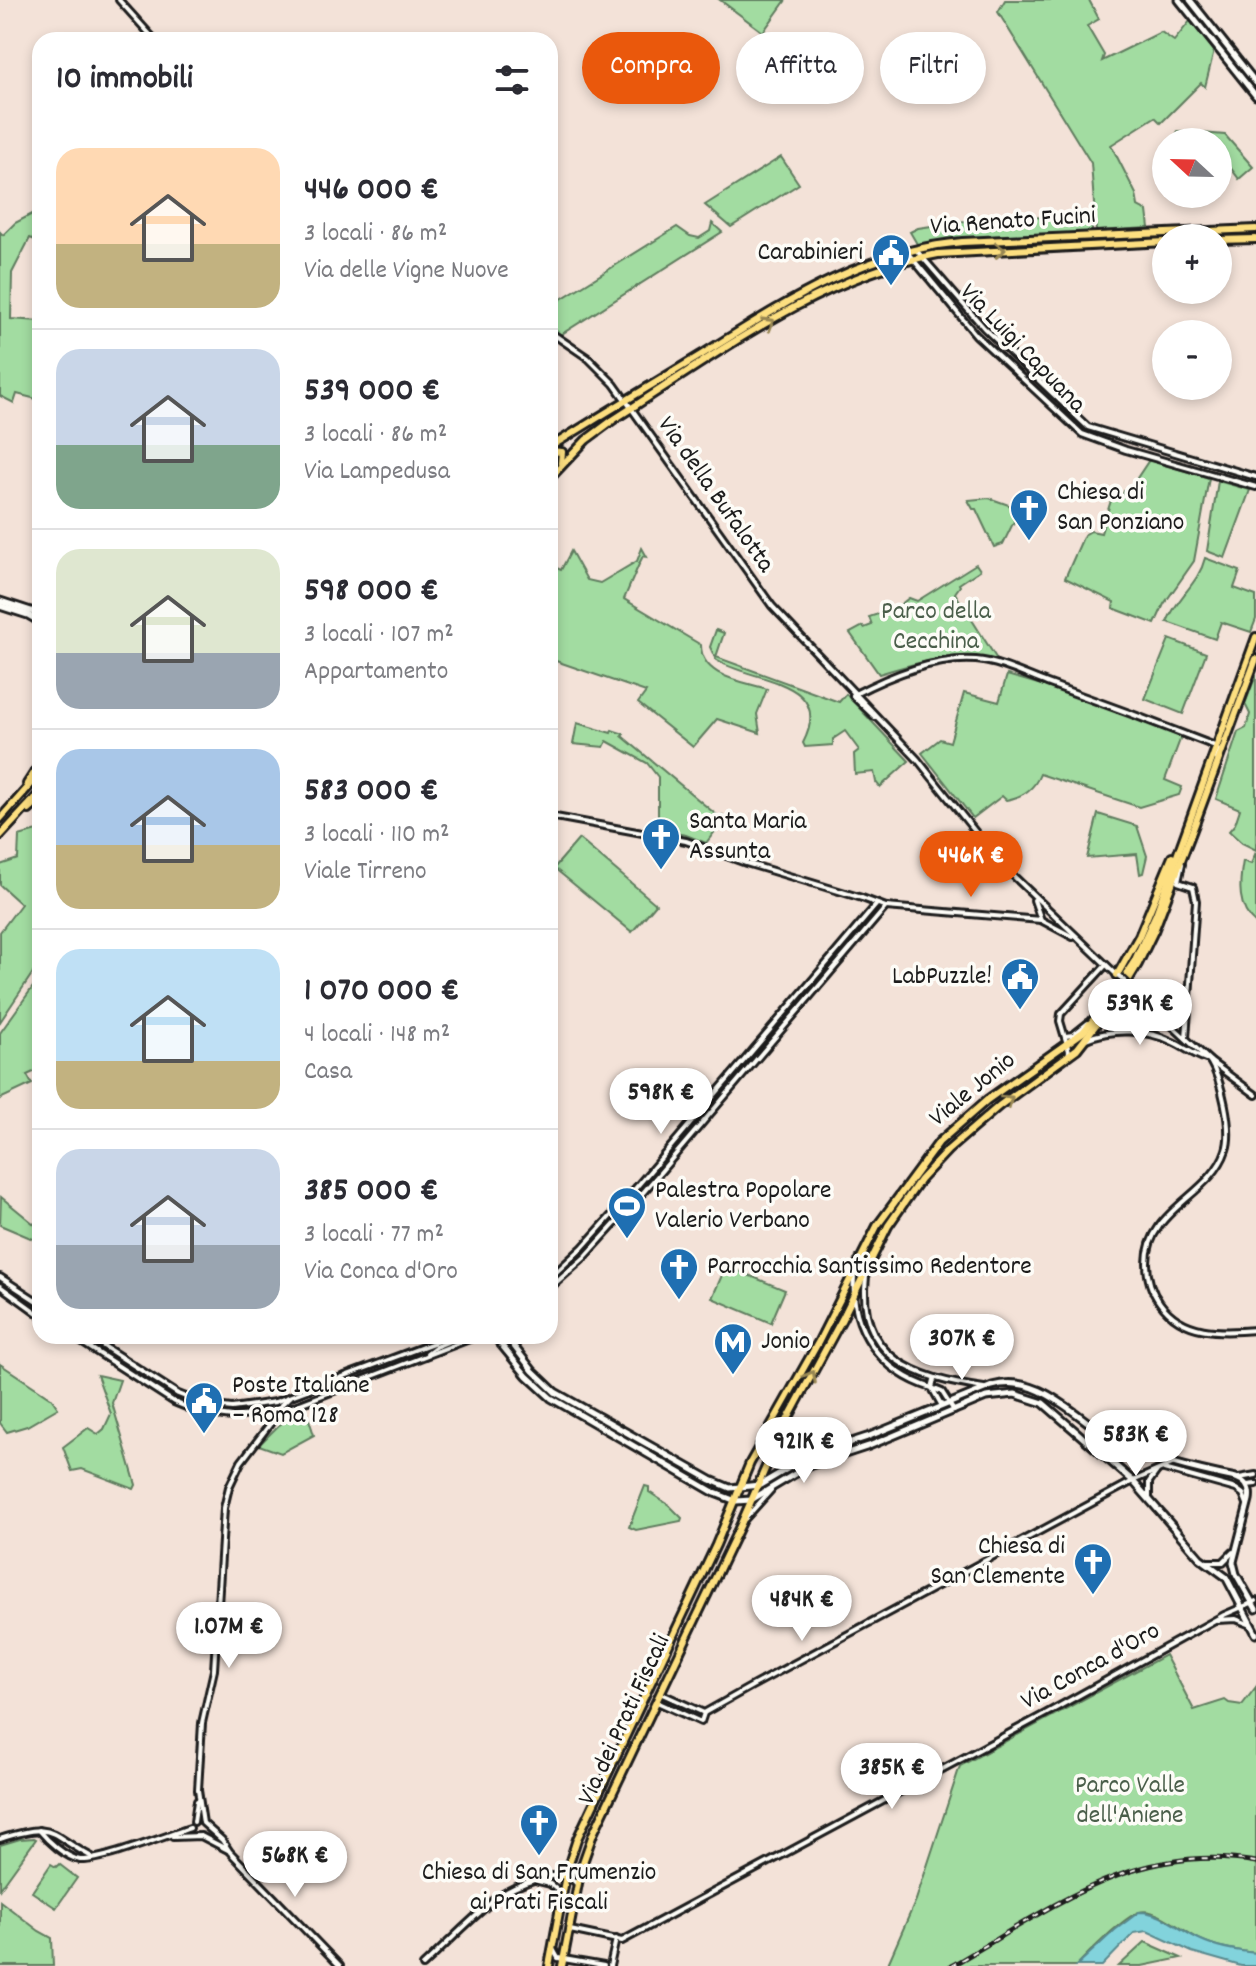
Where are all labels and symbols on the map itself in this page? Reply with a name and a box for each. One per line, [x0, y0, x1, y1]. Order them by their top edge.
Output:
north arrow [1152, 128, 1232, 208]
street label: Via Renato Fucini [929, 198, 1097, 246]
public building icon: Carabinieri [870, 232, 912, 287]
place label: Carabinieri [757, 235, 863, 272]
one-way arrow [994, 241, 1007, 258]
street label: Via Luigi Capuana [950, 275, 1094, 423]
one-way arrow [760, 317, 775, 332]
street label: Via della Bufalotta [647, 409, 783, 581]
place label: Chiesa di San Ponziano [1057, 475, 1184, 542]
church icon: Chiesa di San Ponziano [1008, 487, 1050, 542]
park label: Parco della Cecchina [881, 594, 992, 661]
place label: Santa Maria Assunta [689, 804, 807, 871]
church icon: Santa Maria Assunta [640, 816, 682, 871]
pin: 446K € [906, 831, 1036, 899]
public building icon: LabPuzzle! [999, 956, 1041, 1011]
place label: LabPuzzle! [892, 959, 992, 996]
pin: 539K € [1075, 979, 1205, 1047]
street label: Viale Jonio [922, 1043, 1024, 1137]
pin: 598K € [596, 1068, 726, 1136]
one-way arrow [999, 1095, 1013, 1109]
place label: Palestra Popolare Valerio Verbano [655, 1173, 831, 1240]
sports icon: Palestra Popolare Valerio Verbano [606, 1185, 648, 1240]
church icon: Parrocchia Santissimo Redentore [658, 1246, 700, 1301]
place label: Parrocchia Santissimo Redentore [707, 1249, 1032, 1286]
pin: 307K € [897, 1314, 1027, 1382]
metro station icon: Jonio [712, 1321, 754, 1376]
place label: Jonio [761, 1324, 810, 1361]
place label: Poste Italiane – Roma 128 [232, 1368, 370, 1435]
one-way arrow [802, 1370, 817, 1384]
public building icon: Poste Italiane – Roma 128 [183, 1380, 225, 1435]
pin: 583K € [1071, 1410, 1201, 1478]
pin: 921K € [739, 1417, 869, 1485]
place label: Chiesa di San Clemente [931, 1529, 1065, 1596]
church icon: Chiesa di San Clemente [1072, 1541, 1114, 1596]
pin: 484K € [737, 1575, 867, 1643]
pin: 1.07M € [155, 1602, 303, 1670]
street label: Via Conca d'Oro [1015, 1614, 1167, 1720]
street label: Via dei Prati Fiscali [569, 1628, 681, 1811]
pin: 385K € [827, 1743, 957, 1811]
park label: Parco Valle dell'Aniene [1075, 1768, 1185, 1835]
church icon: Chiesa di San Frumenzio ai Prati Fiscali [518, 1802, 560, 1857]
pin: 568K € [230, 1831, 360, 1899]
place label: Chiesa di San Frumenzio ai Prati Fiscali [422, 1855, 656, 1922]

